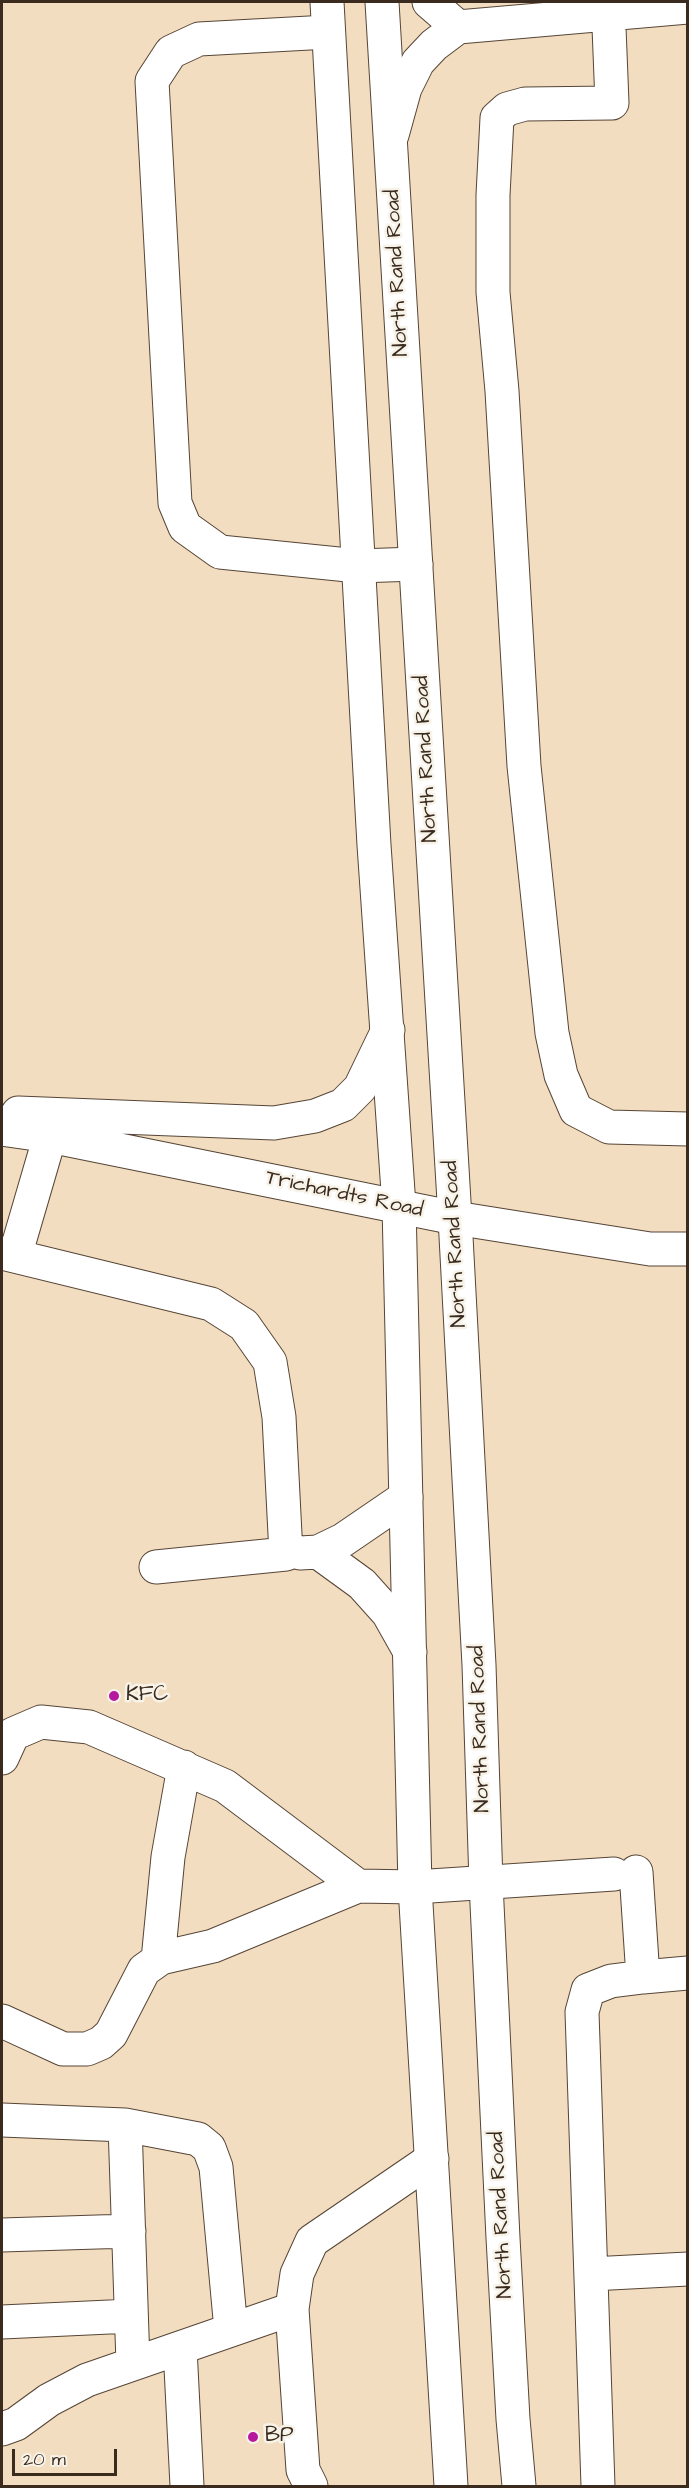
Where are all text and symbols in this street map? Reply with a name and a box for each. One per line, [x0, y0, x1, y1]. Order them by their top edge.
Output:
street label: North Rand Road [381, 189, 415, 357]
street label: North Rand Road [410, 675, 444, 843]
street label: North Rand Road [439, 1160, 473, 1328]
street label: Trichardts Road [263, 1166, 425, 1224]
street label: North Rand Road [465, 1645, 497, 1813]
place label: KFC [126, 1683, 168, 1709]
marker: KFC [107, 1689, 121, 1703]
street label: North Rand Road [485, 2131, 519, 2299]
place label: BP [265, 2424, 293, 2450]
marker: BP [246, 2430, 260, 2444]
scale bar [15, 2437, 120, 2475]
text: 20 m [23, 2447, 66, 2472]

